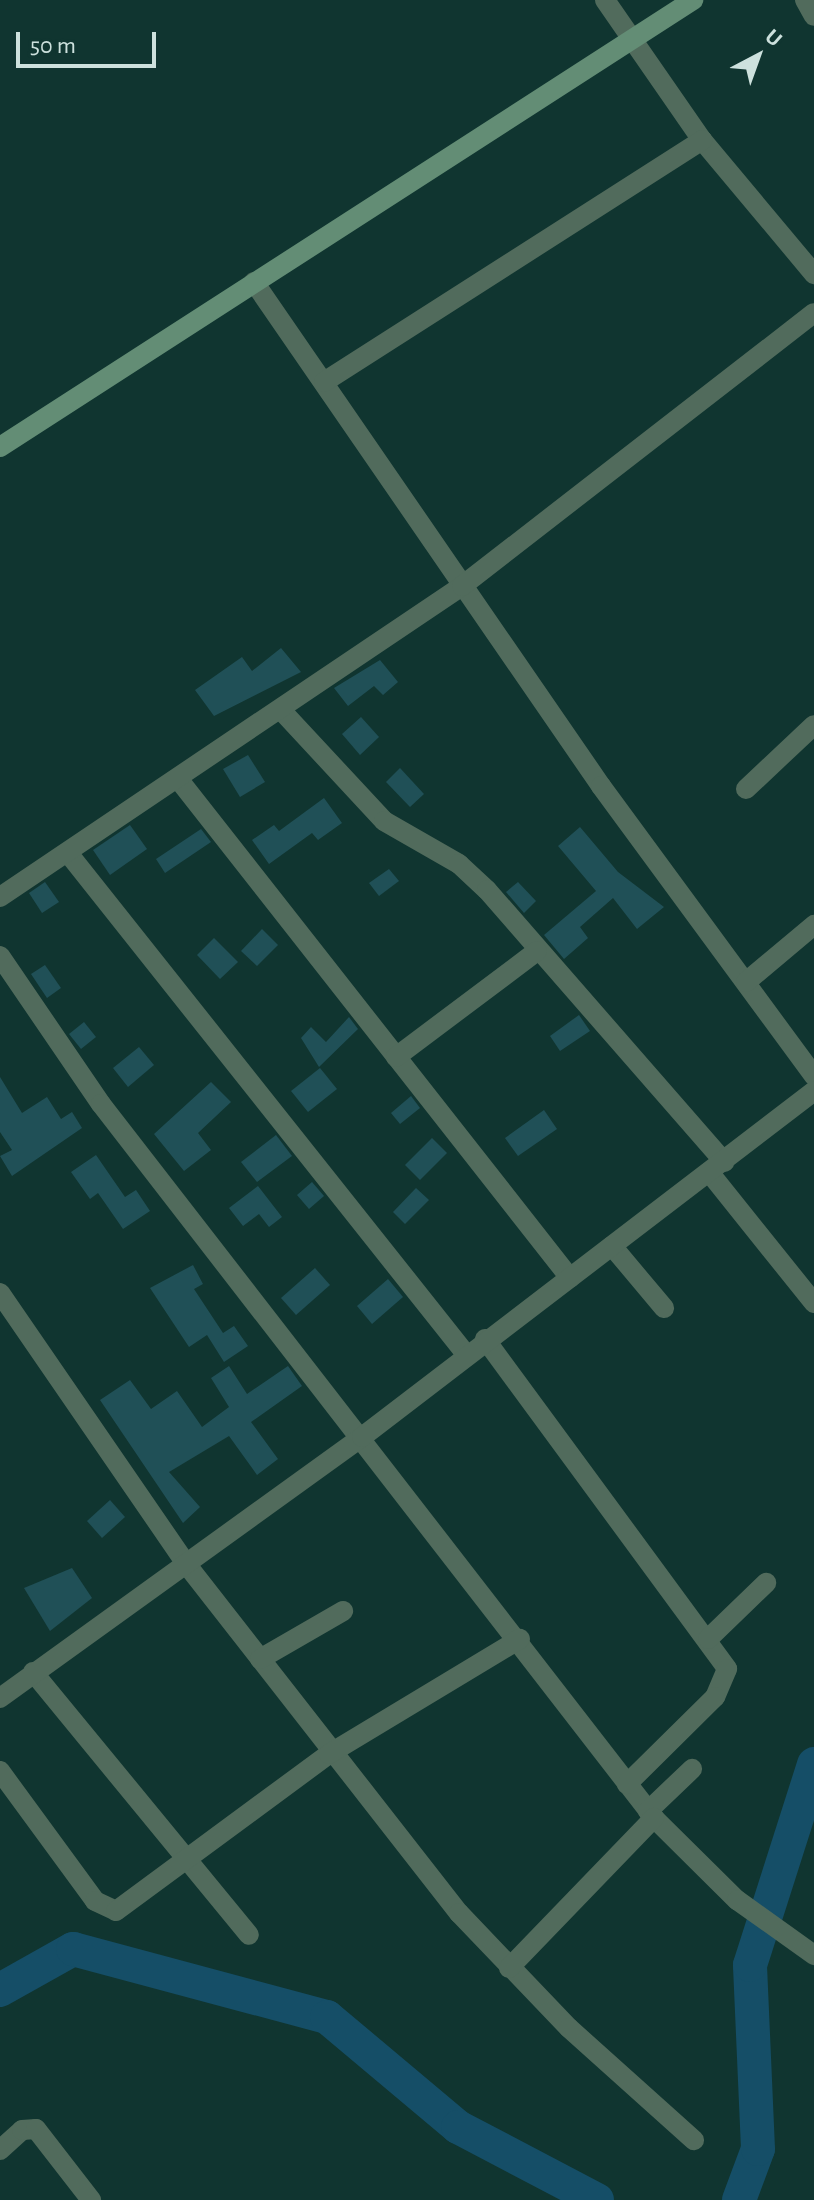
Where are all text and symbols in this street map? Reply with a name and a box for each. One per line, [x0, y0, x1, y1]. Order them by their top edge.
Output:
scale bar [20, 16, 160, 66]
north arrow [718, 16, 798, 96]
text: U [761, 25, 786, 51]
text: 50 m [30, 34, 76, 58]

